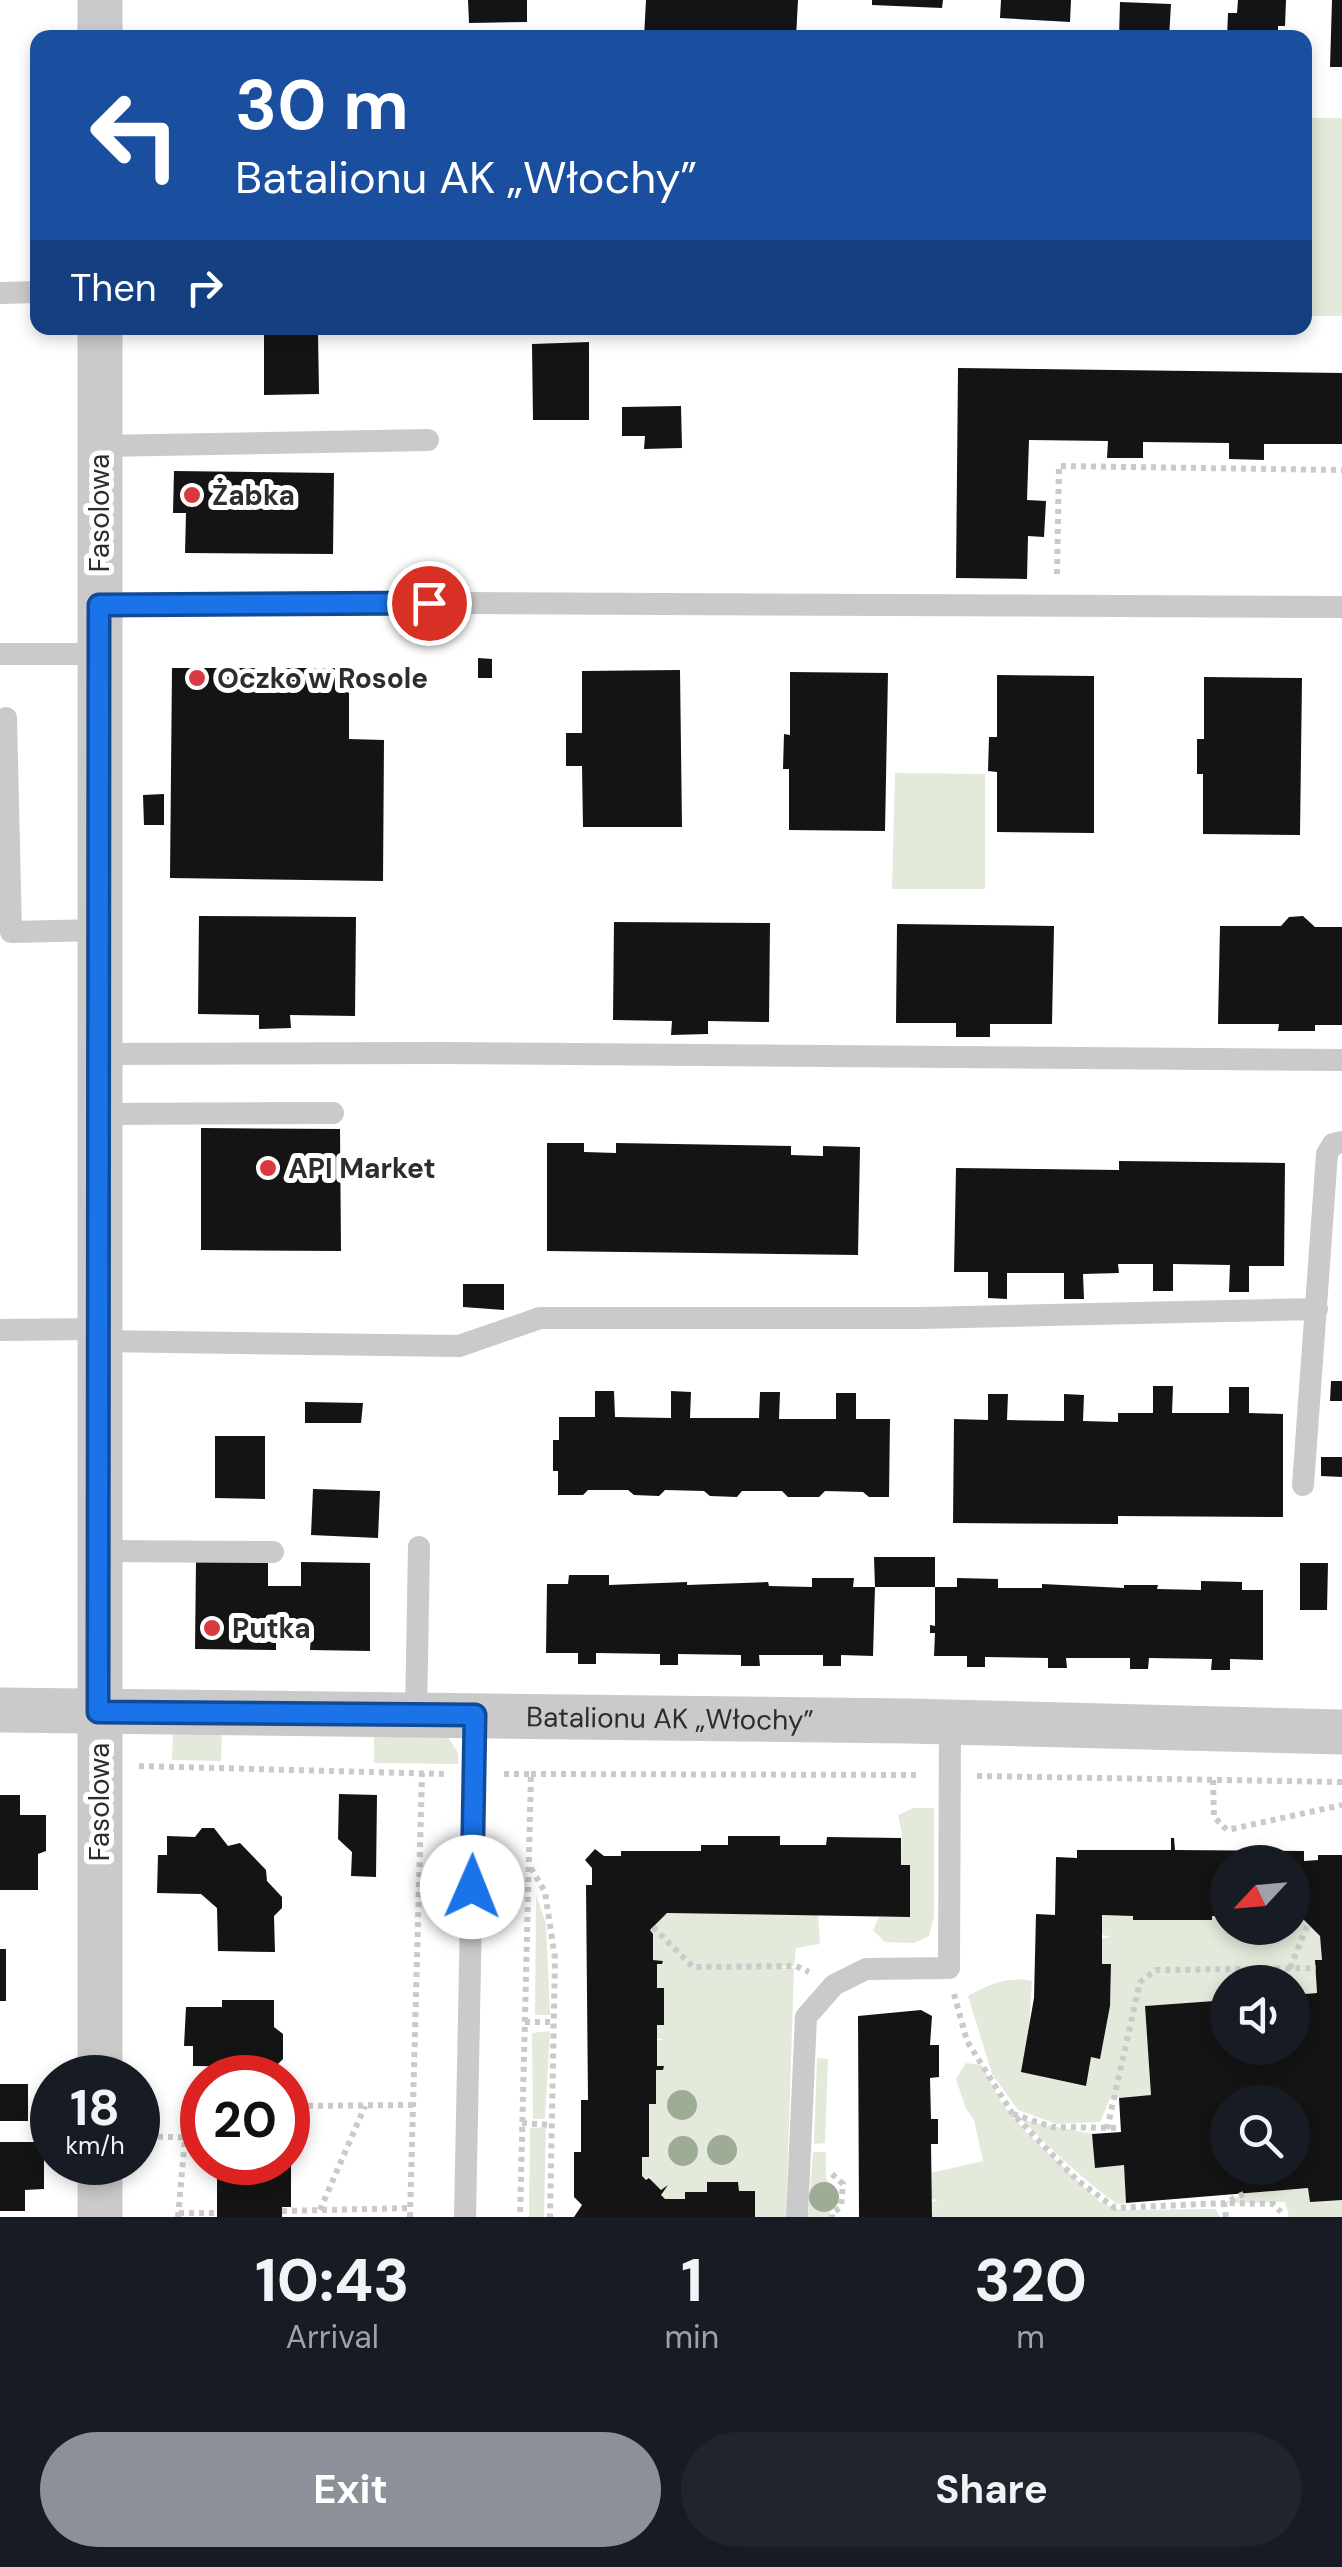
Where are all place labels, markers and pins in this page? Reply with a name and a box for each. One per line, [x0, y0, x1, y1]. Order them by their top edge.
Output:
place label: Żabka [212, 477, 295, 514]
marker: Żabka [181, 484, 203, 506]
pin [387, 561, 472, 646]
place label: Oczko w Rosole [217, 660, 428, 697]
marker: Oczko w Rosole [186, 667, 208, 689]
place label: API Market [288, 1150, 436, 1187]
marker: API Market [257, 1157, 279, 1179]
place label: Putka [232, 1610, 311, 1647]
marker: Putka [201, 1617, 223, 1639]

